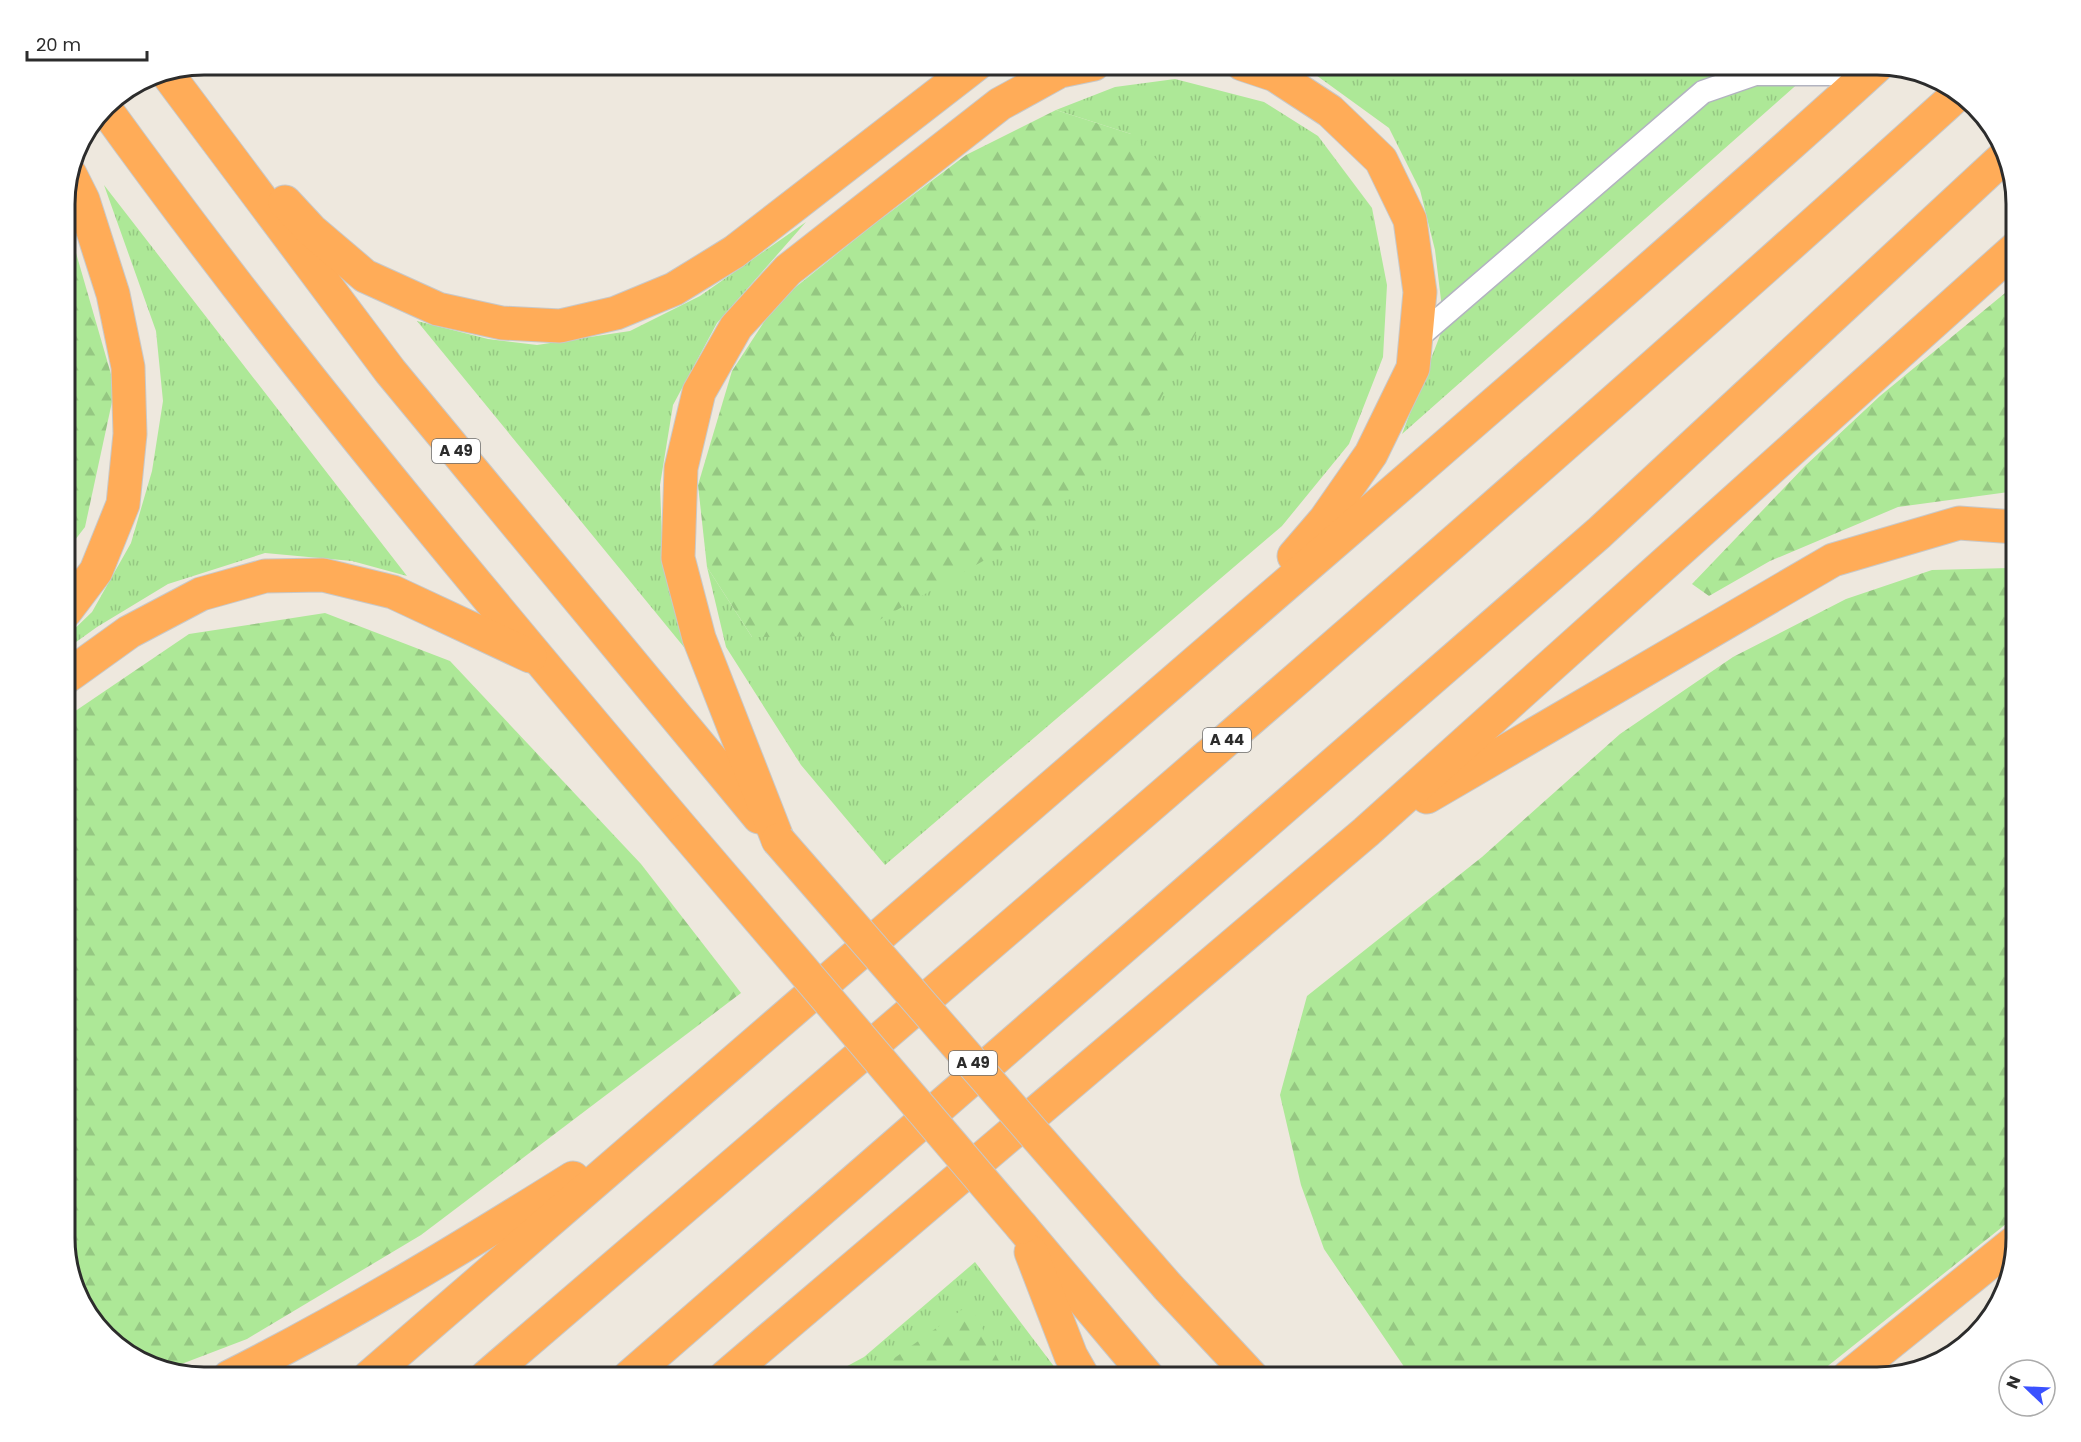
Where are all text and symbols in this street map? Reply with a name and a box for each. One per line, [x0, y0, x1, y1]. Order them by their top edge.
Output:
scale bar [27, 24, 147, 62]
text: 20 m [36, 32, 81, 57]
road number: A 49 [432, 439, 480, 463]
road number: A 44 [1203, 728, 1251, 752]
road number: A 49 [949, 1051, 997, 1075]
north arrow [1997, 1358, 2057, 1418]
text: N [2001, 1372, 2027, 1392]

